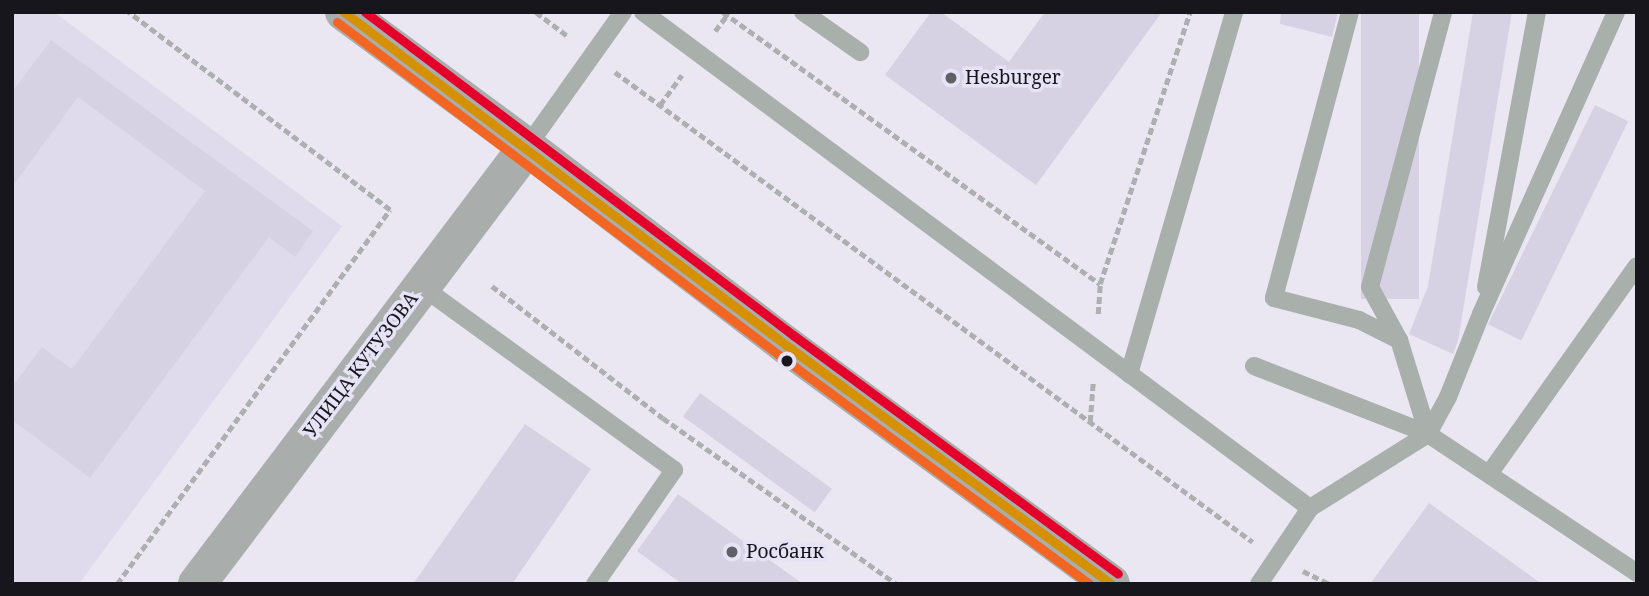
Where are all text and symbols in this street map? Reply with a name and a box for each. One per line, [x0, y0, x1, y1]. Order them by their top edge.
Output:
place label: Hesburger [965, 67, 1061, 89]
marker: Hesburger [943, 70, 959, 86]
street label: УЛИЦА КУТУЗОВА [299, 288, 423, 442]
unlabelled marker [780, 354, 794, 368]
place label: Росбанк [746, 541, 824, 563]
marker: Росбанк [724, 544, 740, 560]

